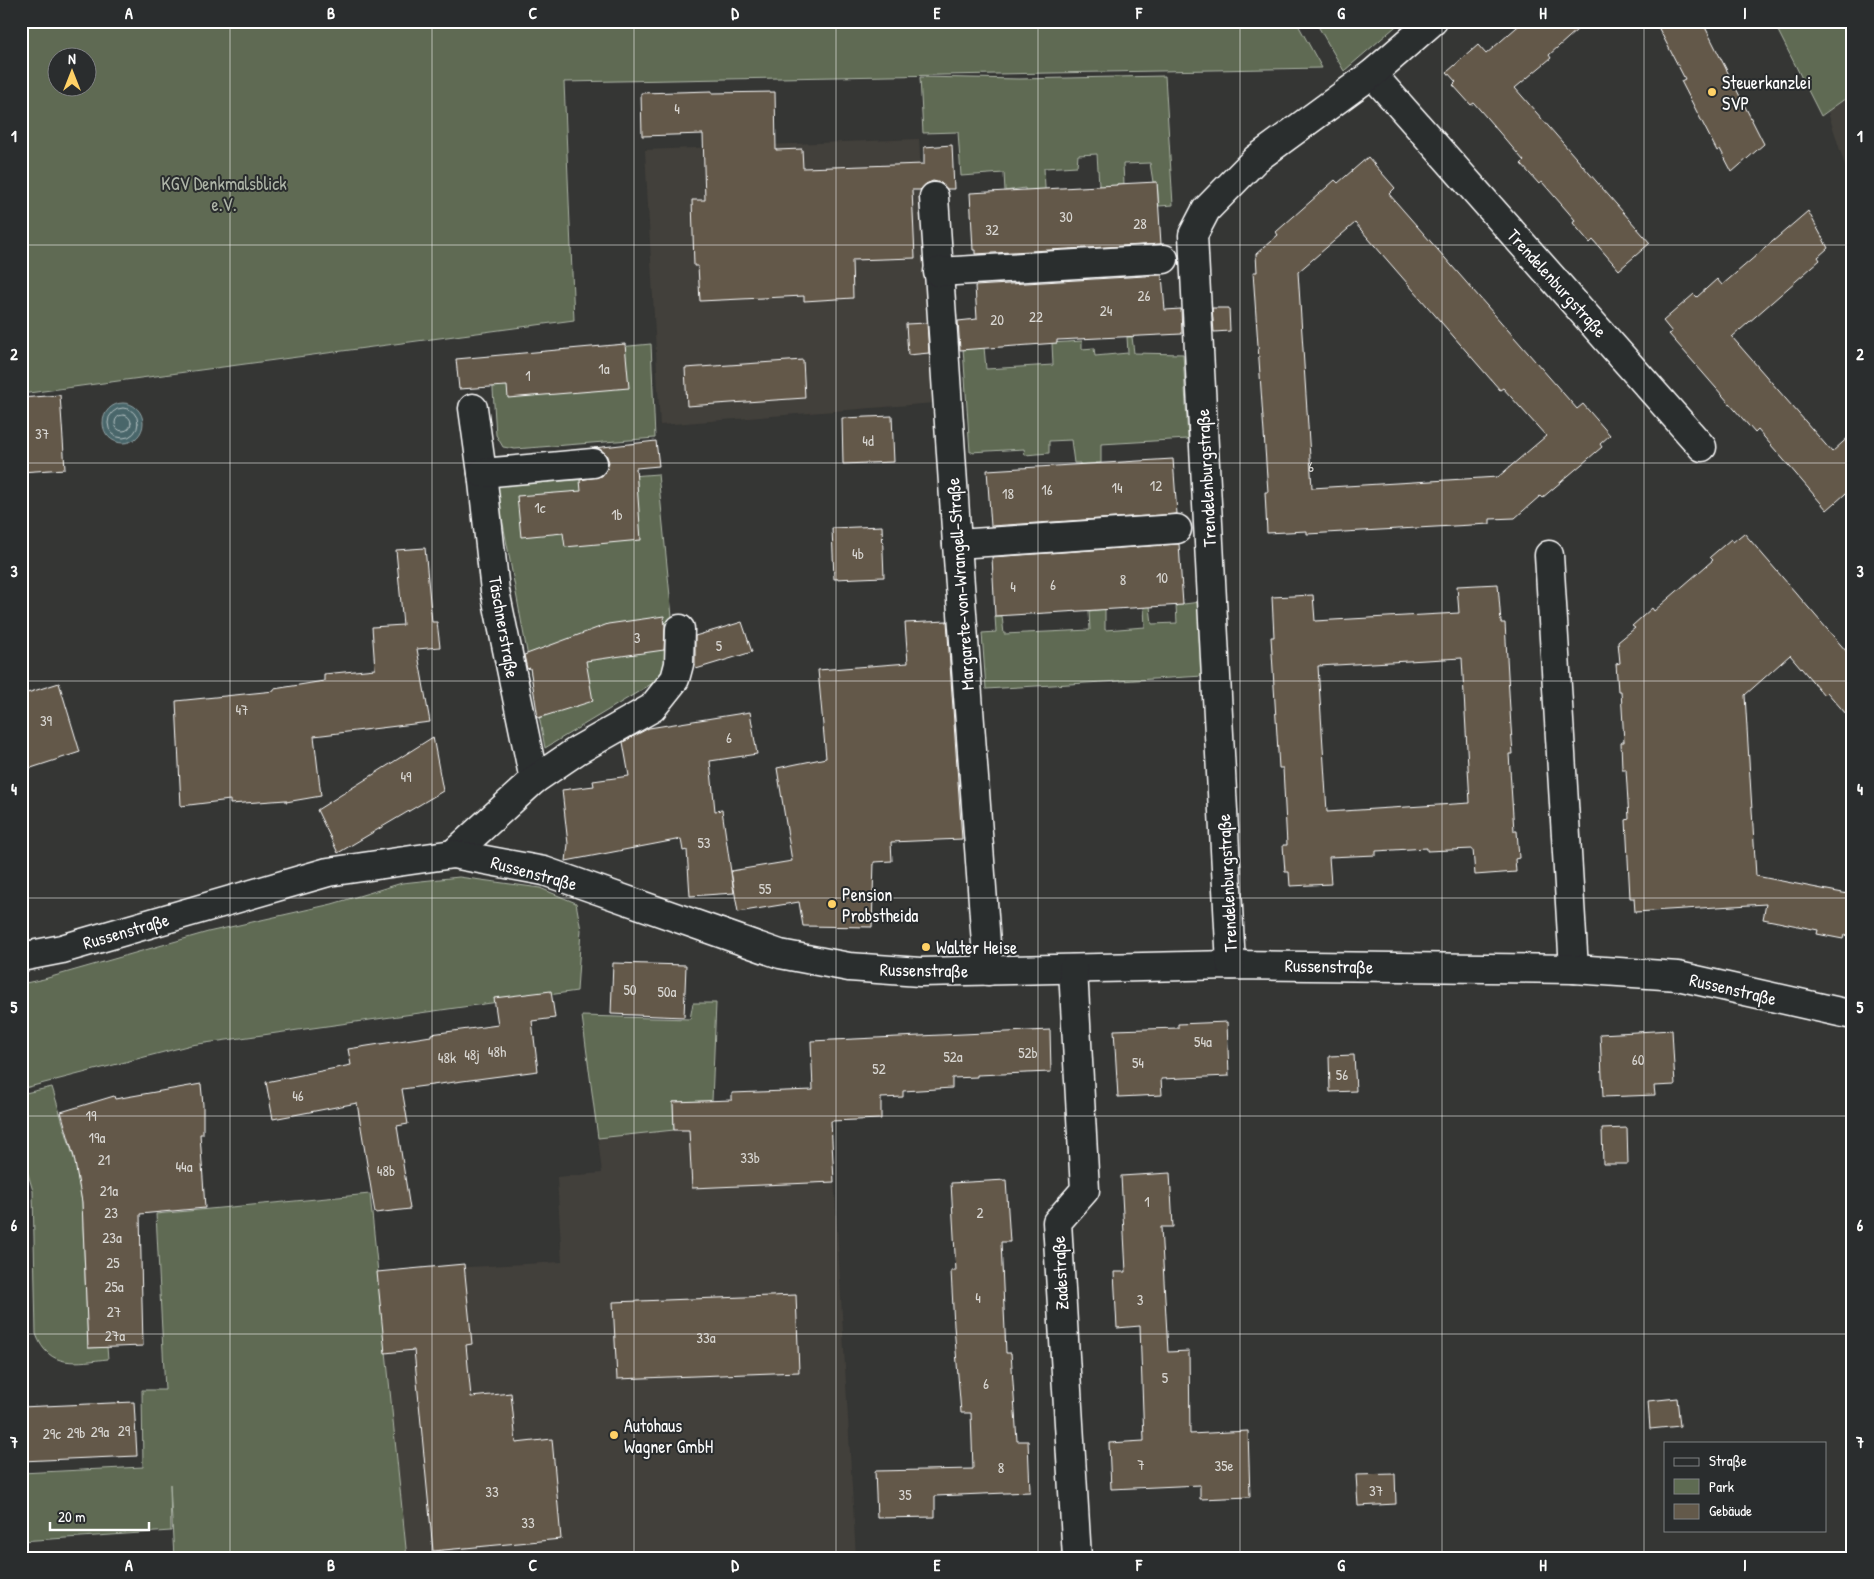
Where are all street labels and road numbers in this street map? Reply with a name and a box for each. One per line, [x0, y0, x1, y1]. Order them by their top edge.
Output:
street label: Trendelenburgstraße [1501, 223, 1613, 343]
street label: Trendelenburgstraße [1190, 408, 1222, 548]
street label: Margarete-von-Wrangell-Straße [940, 477, 980, 691]
street label: Täschnerstraße [483, 574, 525, 680]
street label: Trendelenburgstraße [1211, 813, 1243, 953]
street label: Russenstraße [488, 849, 580, 897]
street label: Russenstraße [80, 907, 172, 955]
street label: Russenstraße [1285, 953, 1373, 979]
street label: Russenstraße [880, 957, 968, 983]
street label: Russenstraße [1687, 967, 1779, 1011]
street label: Zadestraße [1046, 1235, 1074, 1311]

